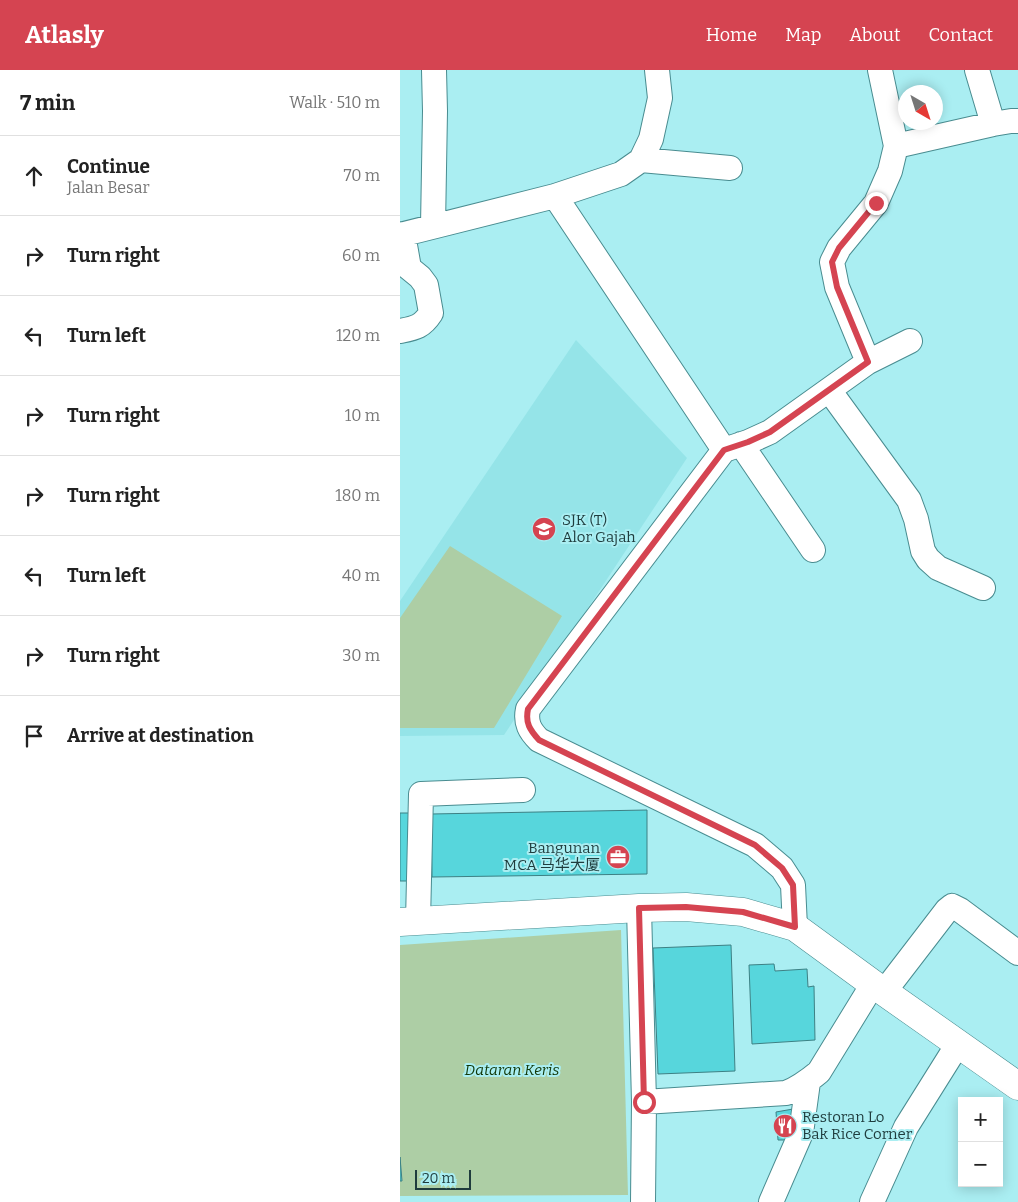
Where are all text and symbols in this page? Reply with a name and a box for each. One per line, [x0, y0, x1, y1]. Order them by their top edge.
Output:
text: Atlasly [25, 21, 104, 49]
text: Home [706, 24, 757, 46]
text: Map [785, 24, 821, 46]
text: About [849, 24, 900, 46]
text: Contact [928, 24, 993, 46]
north arrow [898, 85, 943, 130]
text: 7 min [20, 90, 75, 116]
text: Walk · 510 m [289, 93, 380, 112]
text: Continue [67, 155, 150, 178]
icon: ahead [20, 162, 48, 190]
text: 70 m [344, 166, 380, 185]
text: Jalan Besar [67, 178, 150, 197]
route end [865, 192, 888, 215]
icon: right [20, 242, 48, 270]
text: Turn right [67, 244, 160, 267]
text: 60 m [342, 246, 380, 265]
icon: left [20, 322, 48, 350]
text: Turn left [67, 324, 146, 347]
text: 120 m [336, 326, 380, 345]
icon: right [20, 402, 48, 430]
text: Turn right [67, 404, 160, 427]
text: 10 m [345, 406, 380, 425]
icon: right [20, 482, 48, 510]
text: Turn right [67, 484, 160, 507]
text: 180 m [335, 486, 380, 505]
place label: SJK (T) Alor Gajah [562, 511, 636, 546]
school or university icon: SJK (T) Alor Gajah [531, 516, 557, 542]
icon: left [20, 562, 48, 590]
text: Turn left [67, 564, 146, 587]
text: 40 m [342, 566, 380, 585]
icon: right [20, 642, 48, 670]
text: Turn right [67, 644, 160, 667]
text: 30 m [342, 646, 380, 665]
icon: arrive [20, 722, 48, 750]
text: Arrive at destination [67, 724, 254, 747]
place label: Bangunan MCA 马华大厦 [504, 839, 601, 874]
office icon: Bangunan MCA 马华大厦 [605, 844, 631, 870]
park label: Dataran Keris [465, 1061, 559, 1079]
route start [633, 1091, 656, 1114]
map controls [958, 1097, 1003, 1187]
button: + [958, 1097, 1003, 1142]
place label: Restoran Lo Bak Rice Corner [802, 1108, 913, 1143]
restaurant icon: Restoran Lo Bak Rice Corner [772, 1113, 798, 1139]
button: − [958, 1142, 1003, 1187]
scale bar [415, 1167, 471, 1190]
text: 20 m [422, 1170, 455, 1187]

